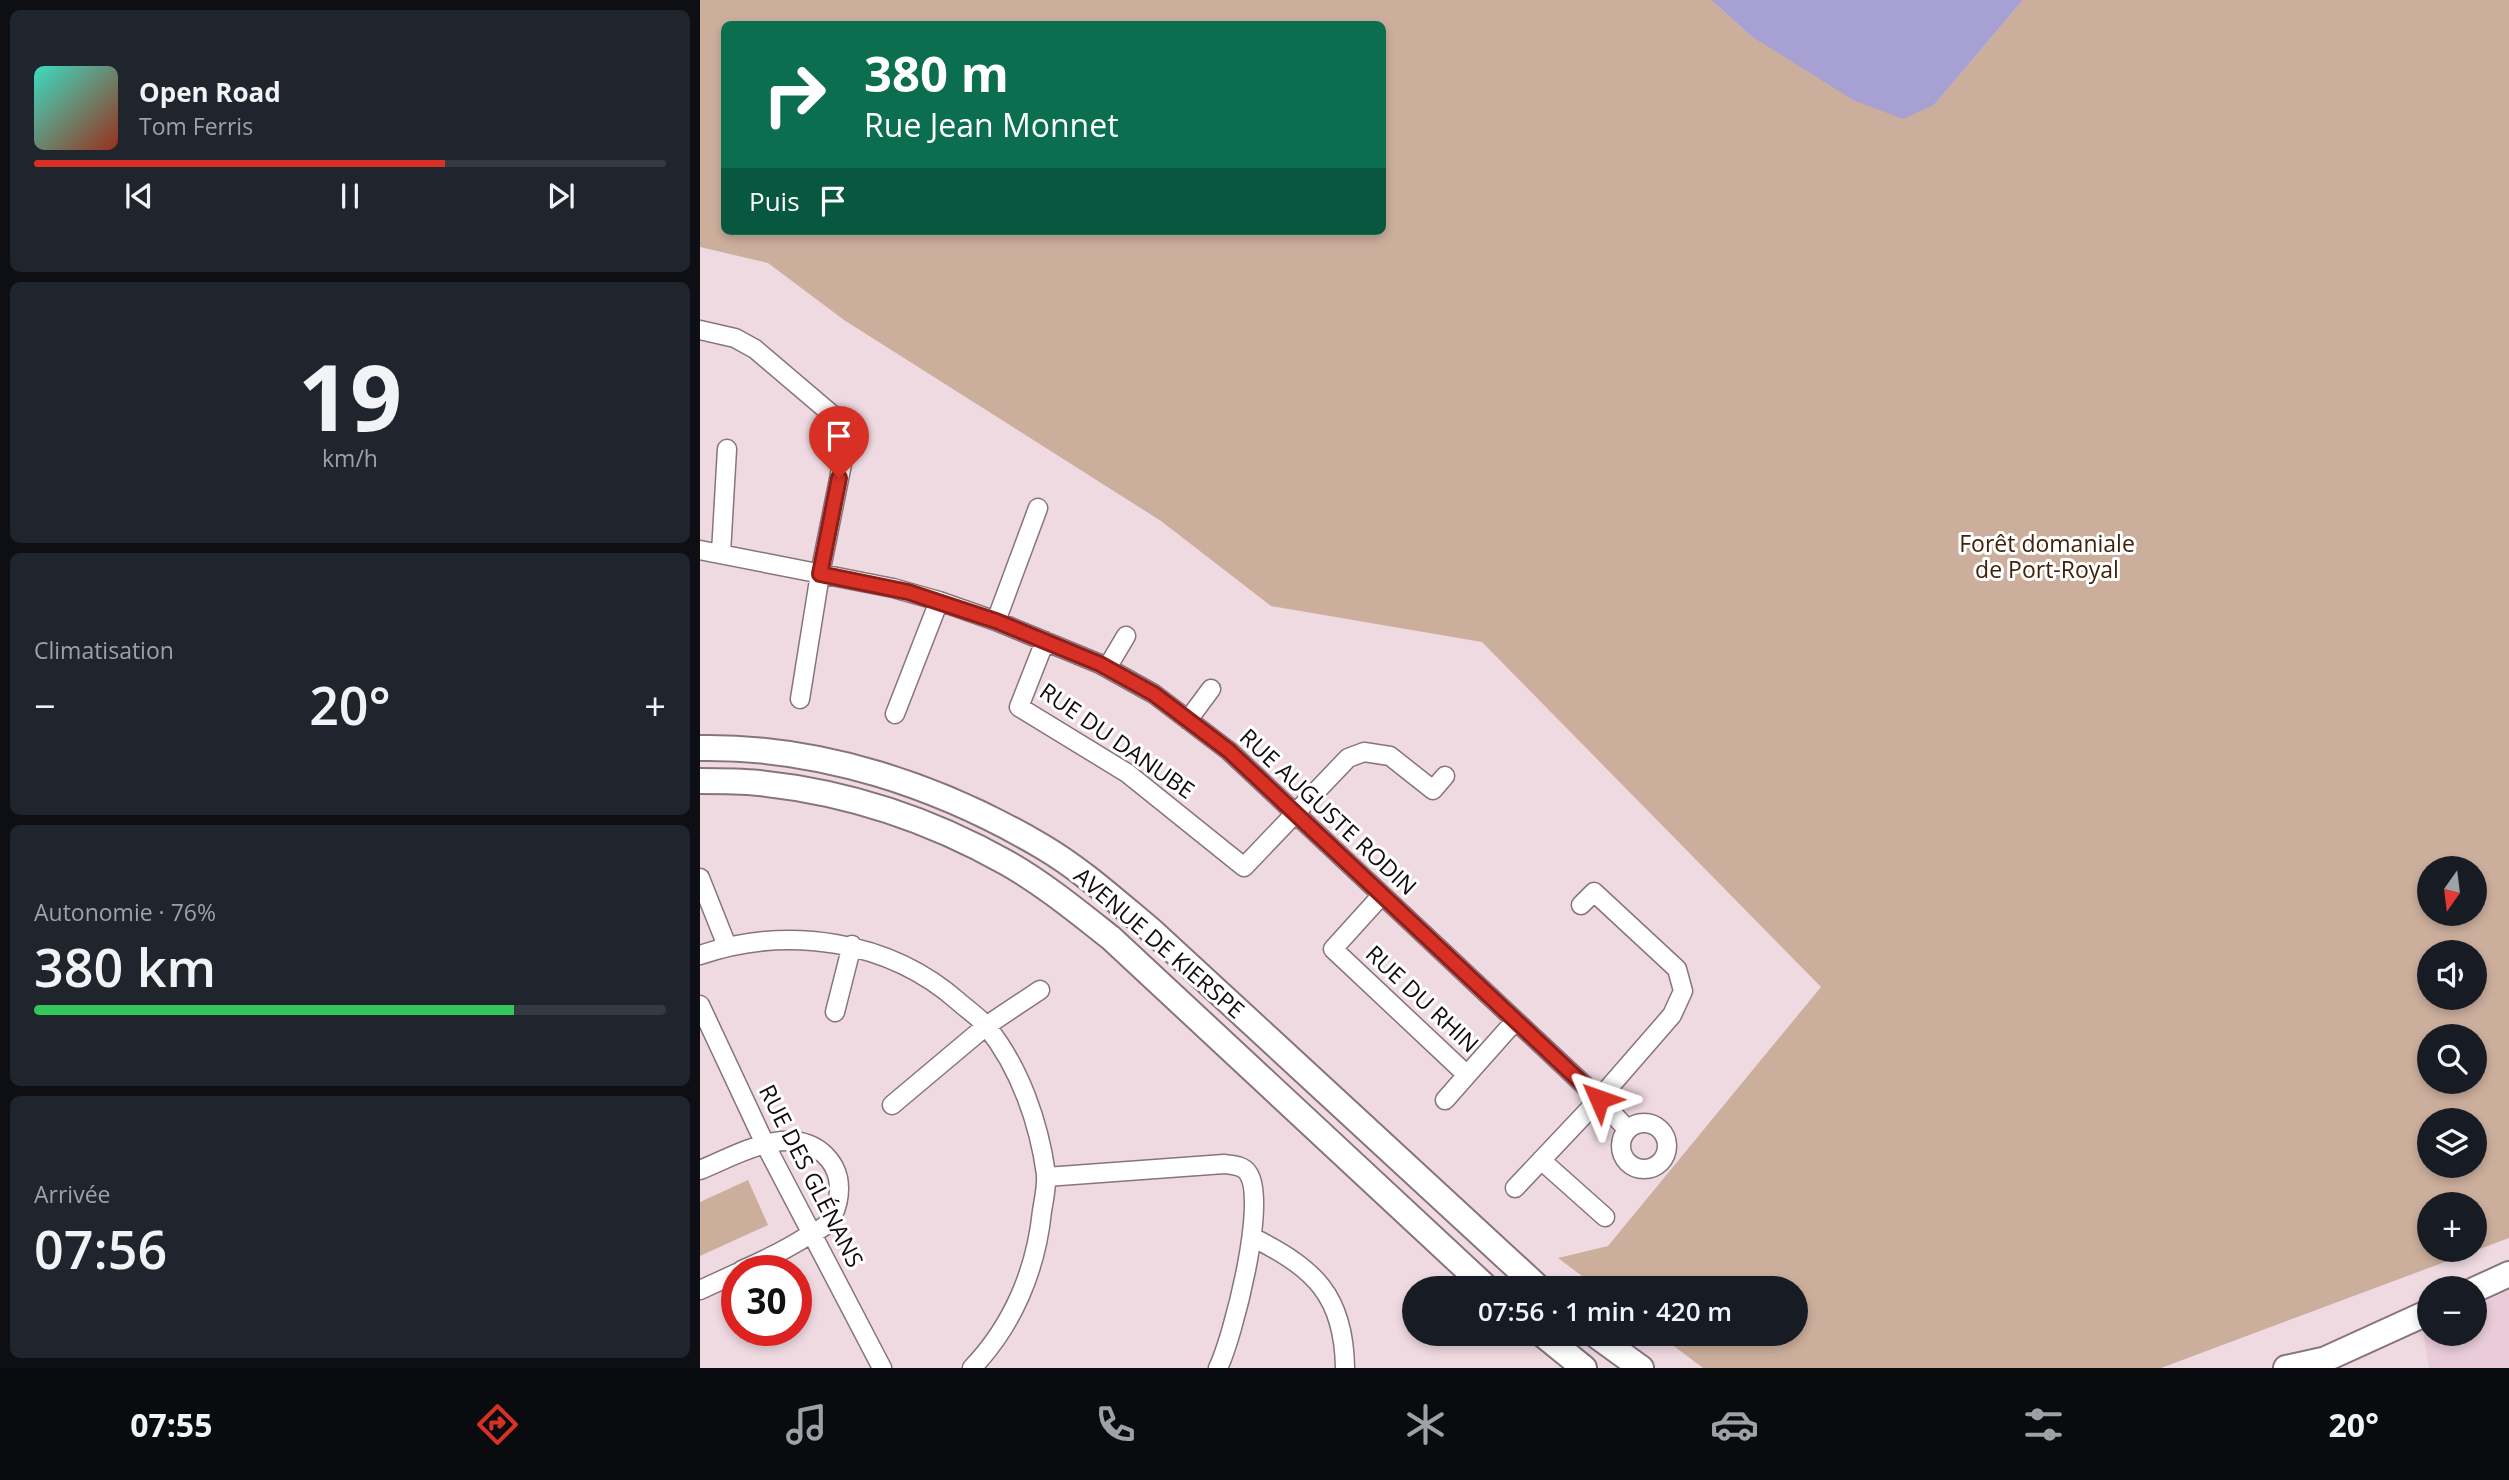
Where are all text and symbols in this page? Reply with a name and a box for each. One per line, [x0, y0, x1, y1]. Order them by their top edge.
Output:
text: 380 m [864, 40, 1009, 106]
icon: right [749, 49, 840, 140]
text: Open Road [139, 74, 281, 110]
text: Rue Jean Monnet [864, 103, 1119, 146]
text: Tom Ferris [139, 110, 253, 142]
icon: previous [120, 177, 158, 215]
icon: pause [331, 177, 369, 215]
icon: next [542, 177, 580, 215]
icon: arrive [814, 182, 852, 220]
text: Puis [749, 183, 800, 219]
text: 19 [298, 334, 402, 458]
pin [809, 406, 869, 478]
icon: arrive [820, 417, 858, 455]
text: km/h [322, 442, 378, 474]
park label: Forêt domaniale de Port-Royal [1959, 527, 2135, 585]
text: Climatisation [34, 634, 174, 666]
text: 20° [309, 669, 391, 740]
street label: RUE DU DANUBE [1034, 675, 1201, 806]
text: − [34, 679, 56, 731]
text: + [644, 679, 666, 731]
street label: RUE AUGUSTE RODIN [1233, 721, 1424, 902]
north arrow [2417, 856, 2487, 926]
map controls [2417, 856, 2487, 1346]
street label: AVENUE DE KIERSPE [1068, 859, 1252, 1025]
text: Autonomie · 76% [34, 896, 216, 928]
text: 380 km [34, 931, 216, 1002]
street label: RUE DU RHIN [1359, 937, 1486, 1059]
button: sound [2417, 940, 2487, 1010]
button: search [2417, 1024, 2487, 1094]
position arrow [1562, 1062, 1636, 1136]
street label: RUE DES GLÉNANS [752, 1079, 872, 1272]
button: layers [2417, 1108, 2487, 1178]
text: Arrivée [34, 1178, 110, 1210]
button: + [2417, 1192, 2487, 1262]
text: 07:56 [34, 1213, 167, 1284]
speed limit sign: 30 [721, 1255, 812, 1346]
button: − [2417, 1276, 2487, 1346]
text: 07:56 · 1 min · 420 m [1478, 1293, 1732, 1329]
icon: directions [473, 1400, 522, 1449]
icon: music [782, 1400, 831, 1449]
icon: phone [1091, 1400, 1140, 1449]
icon: climate [1401, 1400, 1450, 1449]
icon: car [1710, 1400, 1759, 1449]
icon: filters [2019, 1400, 2068, 1449]
text: 07:55 [130, 1403, 212, 1446]
text: 20° [2329, 1403, 2379, 1446]

